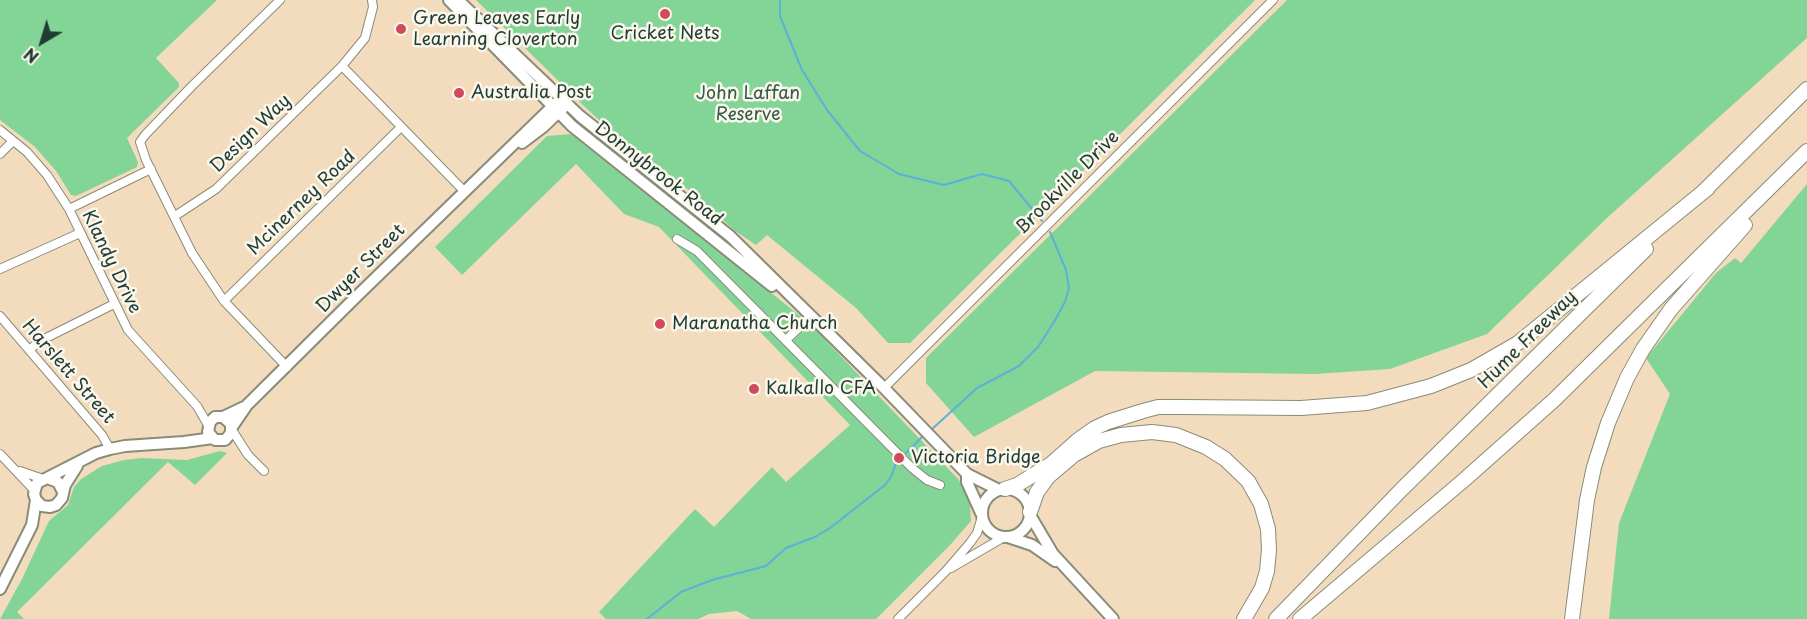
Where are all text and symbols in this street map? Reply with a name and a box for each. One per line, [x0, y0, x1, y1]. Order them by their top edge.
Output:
marker: Cricket Nets [658, 7, 672, 21]
place label: Green Leaves Early Learning Cloverton [413, 8, 580, 50]
north arrow [12, 12, 72, 72]
marker: Green Leaves Early Learning Cloverton [394, 22, 408, 36]
place label: Cricket Nets [610, 23, 720, 45]
text: N [19, 43, 43, 70]
place label: Australia Post [471, 82, 592, 104]
park label: John Laffan Reserve [696, 83, 800, 125]
marker: Australia Post [452, 86, 466, 100]
street label: Design Way [206, 90, 296, 178]
street label: Donnybrook Road [590, 117, 726, 231]
street label: Brookville Drive [1012, 127, 1124, 239]
street label: Mcinerney Road [244, 146, 360, 260]
street label: Klandy Drive [77, 207, 145, 317]
street label: Dwyer Street [312, 220, 410, 318]
street label: Hume Freeway [1474, 286, 1582, 394]
place label: Maranatha Church [672, 313, 838, 335]
street label: Harslett Street [17, 316, 119, 428]
marker: Maranatha Church [653, 317, 667, 331]
place label: Kalkallo CFA [766, 378, 876, 400]
marker: Kalkallo CFA [747, 382, 761, 396]
place label: Victoria Bridge [911, 447, 1041, 469]
marker: Victoria Bridge [892, 451, 906, 465]

